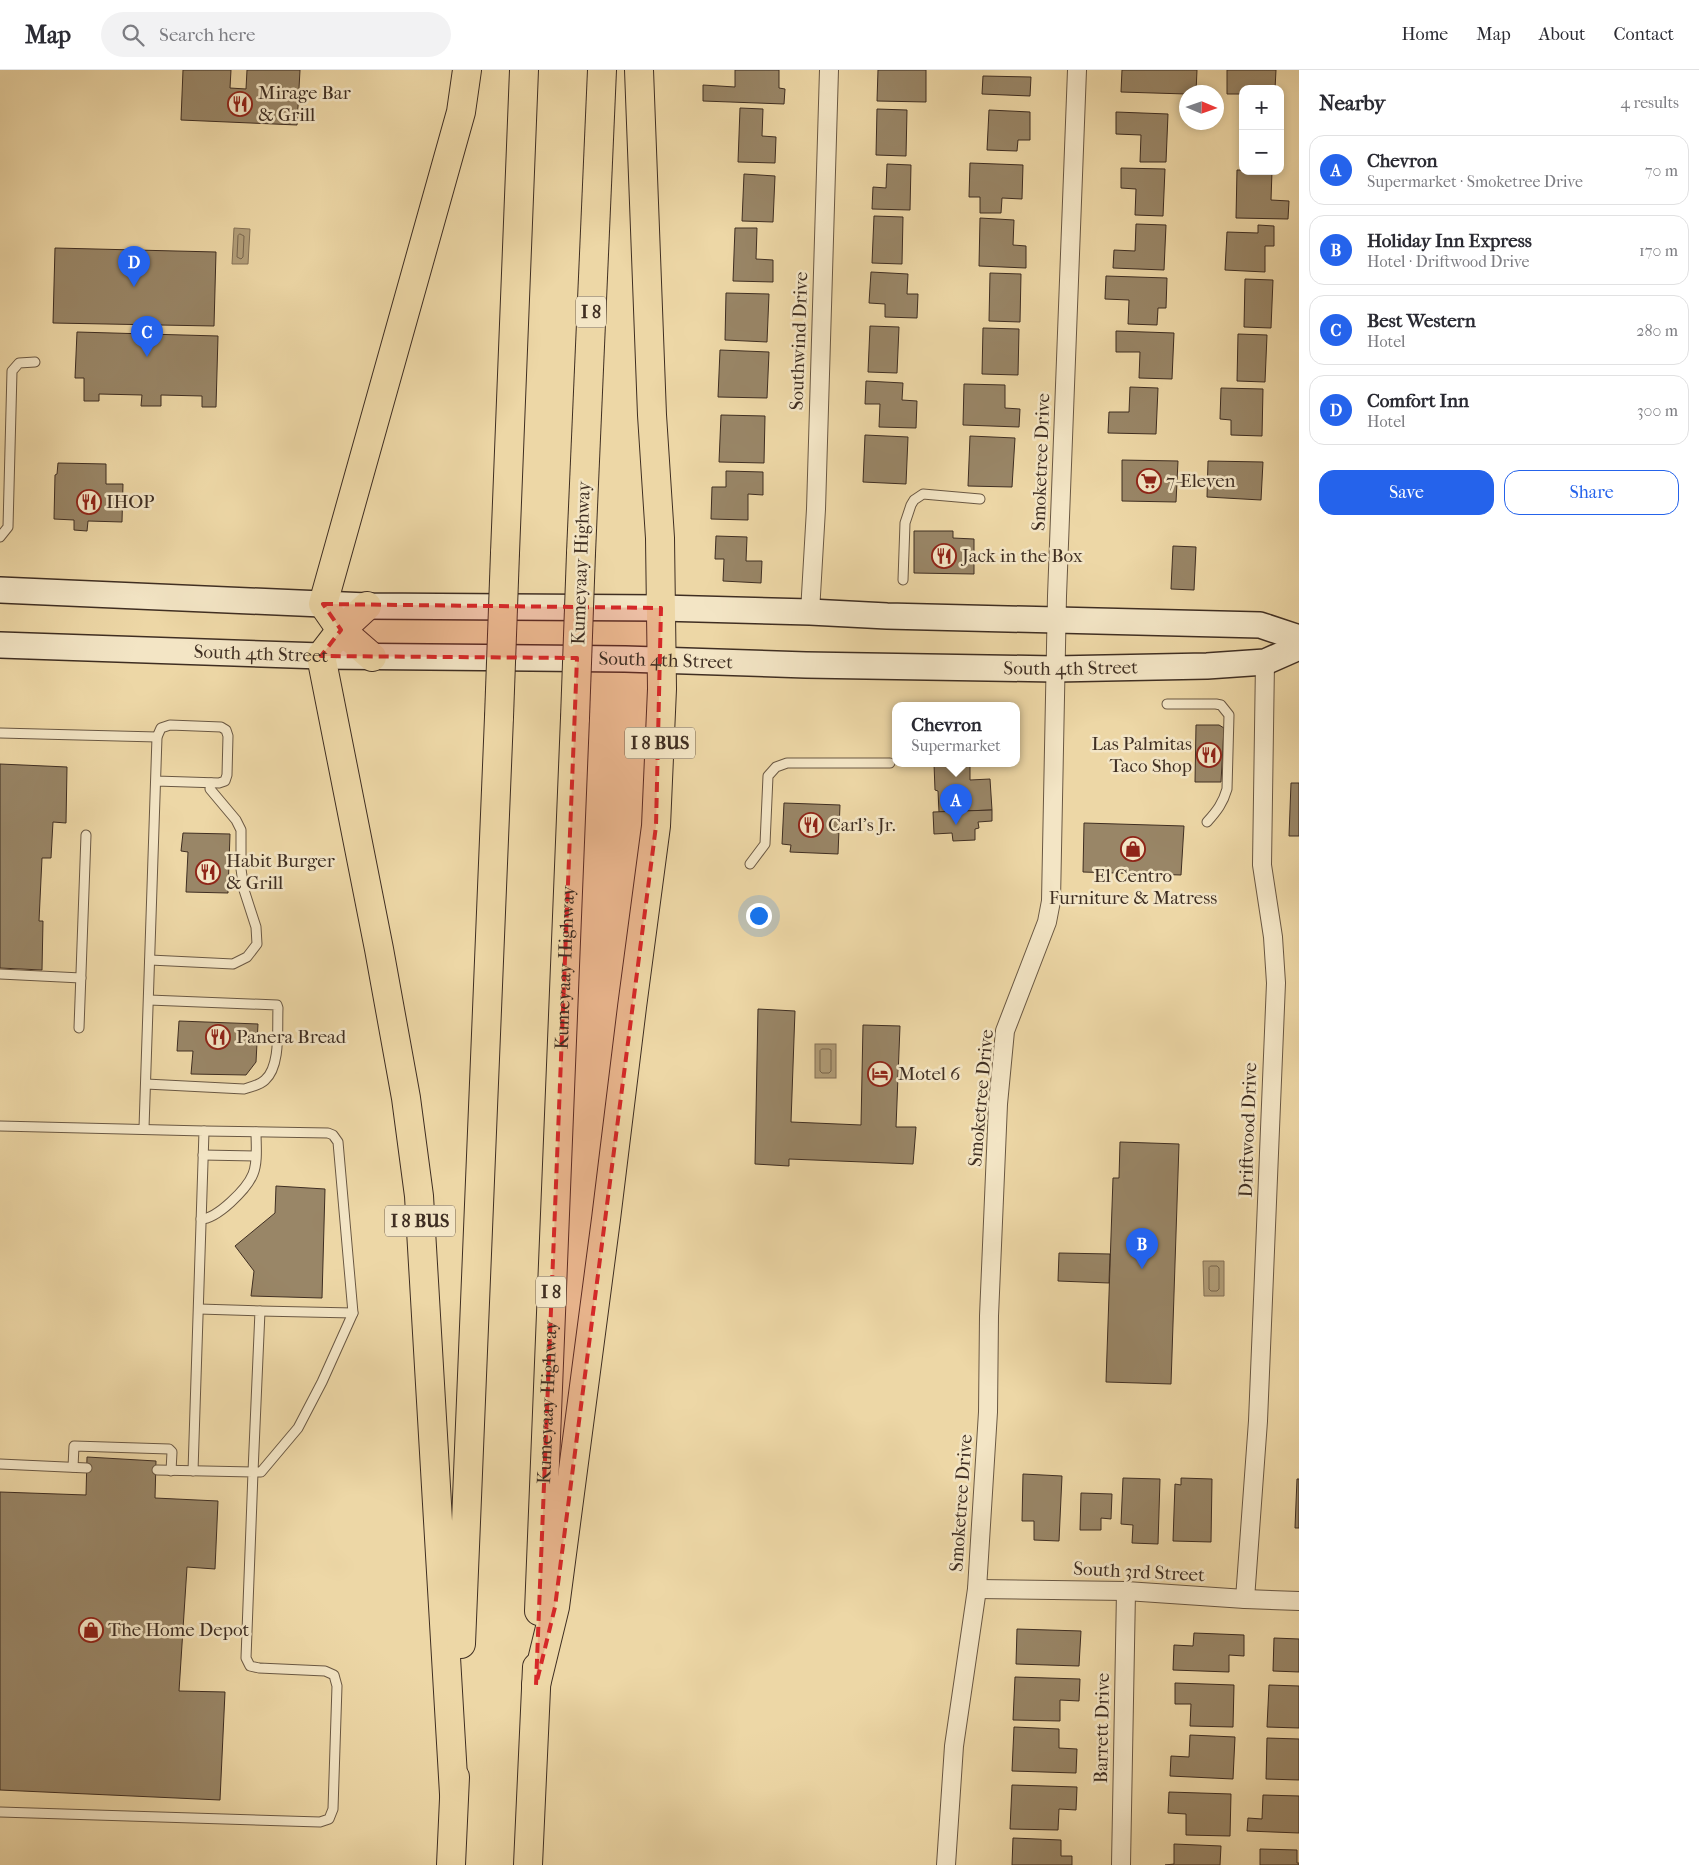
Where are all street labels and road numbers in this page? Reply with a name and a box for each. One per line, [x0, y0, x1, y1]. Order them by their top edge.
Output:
street label: Southwind Drive [786, 271, 812, 411]
road number: I 8 [576, 296, 606, 328]
street label: Smoketree Drive [1028, 393, 1054, 531]
street label: Kumeyaay Highway [567, 480, 595, 645]
street label: South 4th Street [193, 641, 328, 667]
street label: South 4th Street [598, 648, 734, 674]
street label: South 4th Street [1003, 656, 1138, 680]
road number: I 8 BUS [625, 728, 695, 758]
street label: Kumeyaay Highway [551, 884, 579, 1050]
street label: Smoketree Drive [964, 1028, 998, 1168]
street label: Driftwood Drive [1235, 1062, 1261, 1198]
road number: I 8 BUS [385, 1206, 455, 1236]
road number: I 8 [536, 1276, 566, 1308]
street label: Kumeyaay Highway [533, 1319, 562, 1485]
street label: Smoketree Drive [945, 1433, 977, 1573]
street label: South 3rd Street [1073, 1558, 1206, 1586]
street label: Barrett Drive [1090, 1672, 1114, 1784]

